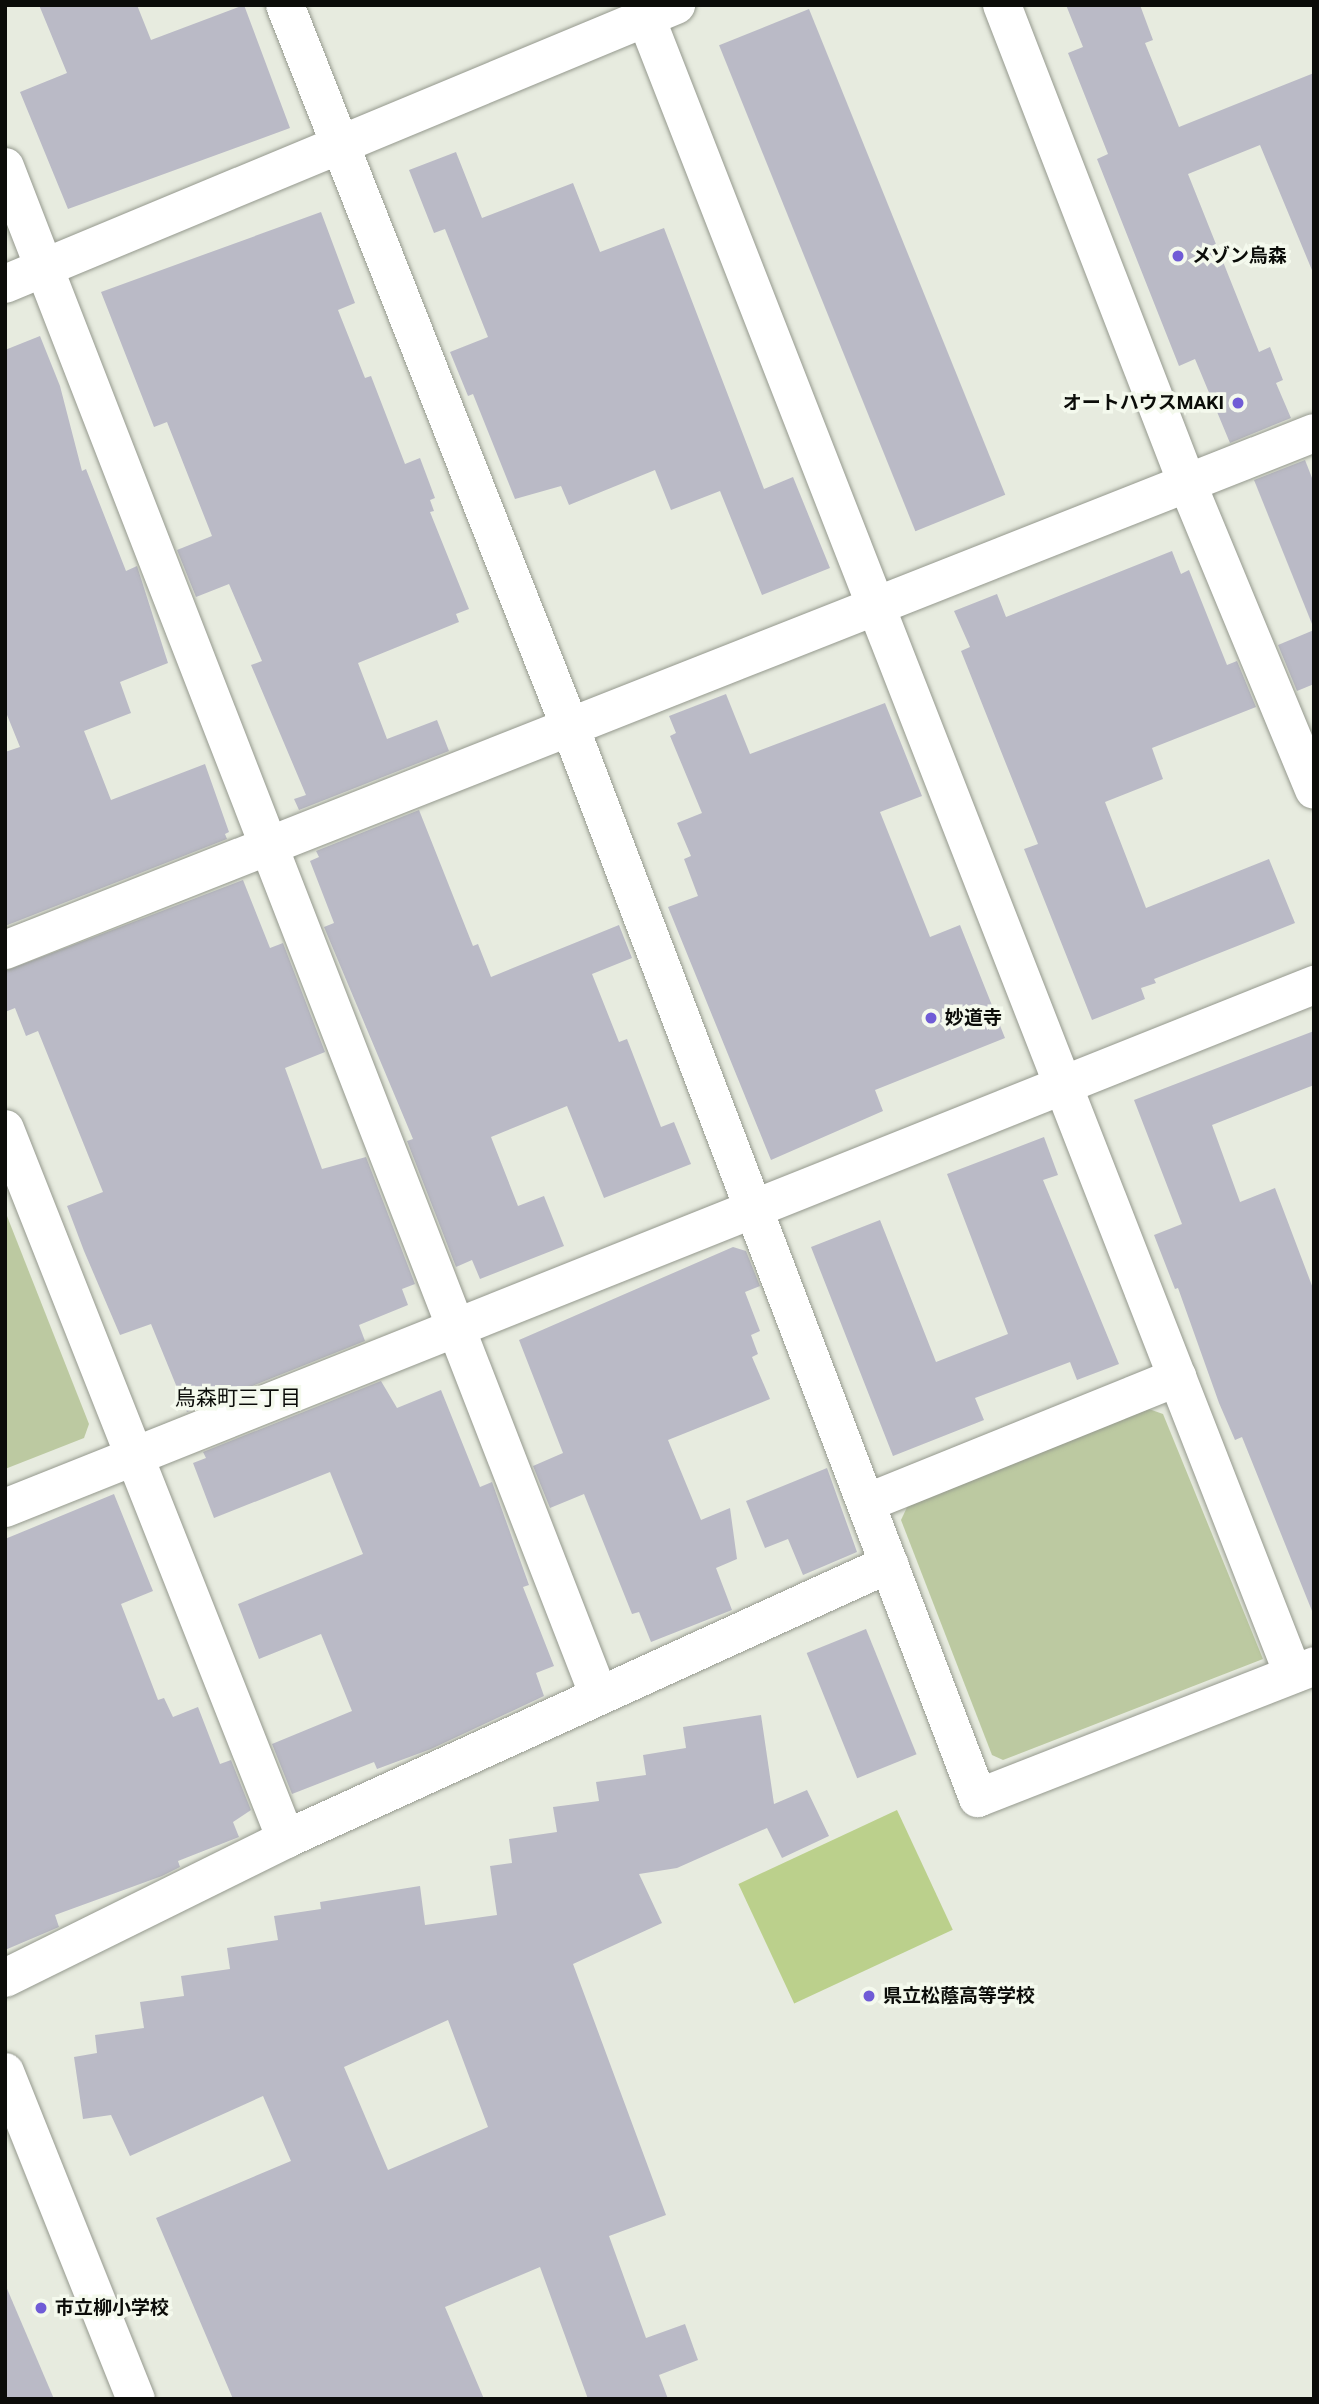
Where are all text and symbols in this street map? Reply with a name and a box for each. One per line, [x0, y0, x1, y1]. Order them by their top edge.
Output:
place label: メゾン烏森 [1192, 245, 1287, 267]
marker: メゾン烏森 [1170, 248, 1186, 264]
place label: オートハウスMAKI [1063, 392, 1224, 414]
marker: オートハウスMAKI [1230, 395, 1246, 411]
place label: 妙道寺 [945, 1007, 1002, 1029]
marker: 妙道寺 [923, 1010, 939, 1026]
district label: 烏森町三丁目 [175, 1385, 301, 1411]
place label: 県立松蔭高等学校 [883, 1985, 1035, 2007]
marker: 県立松蔭高等学校 [861, 1988, 877, 2004]
place label: 市立柳小学校 [55, 2297, 169, 2319]
marker: 市立柳小学校 [33, 2300, 49, 2316]

